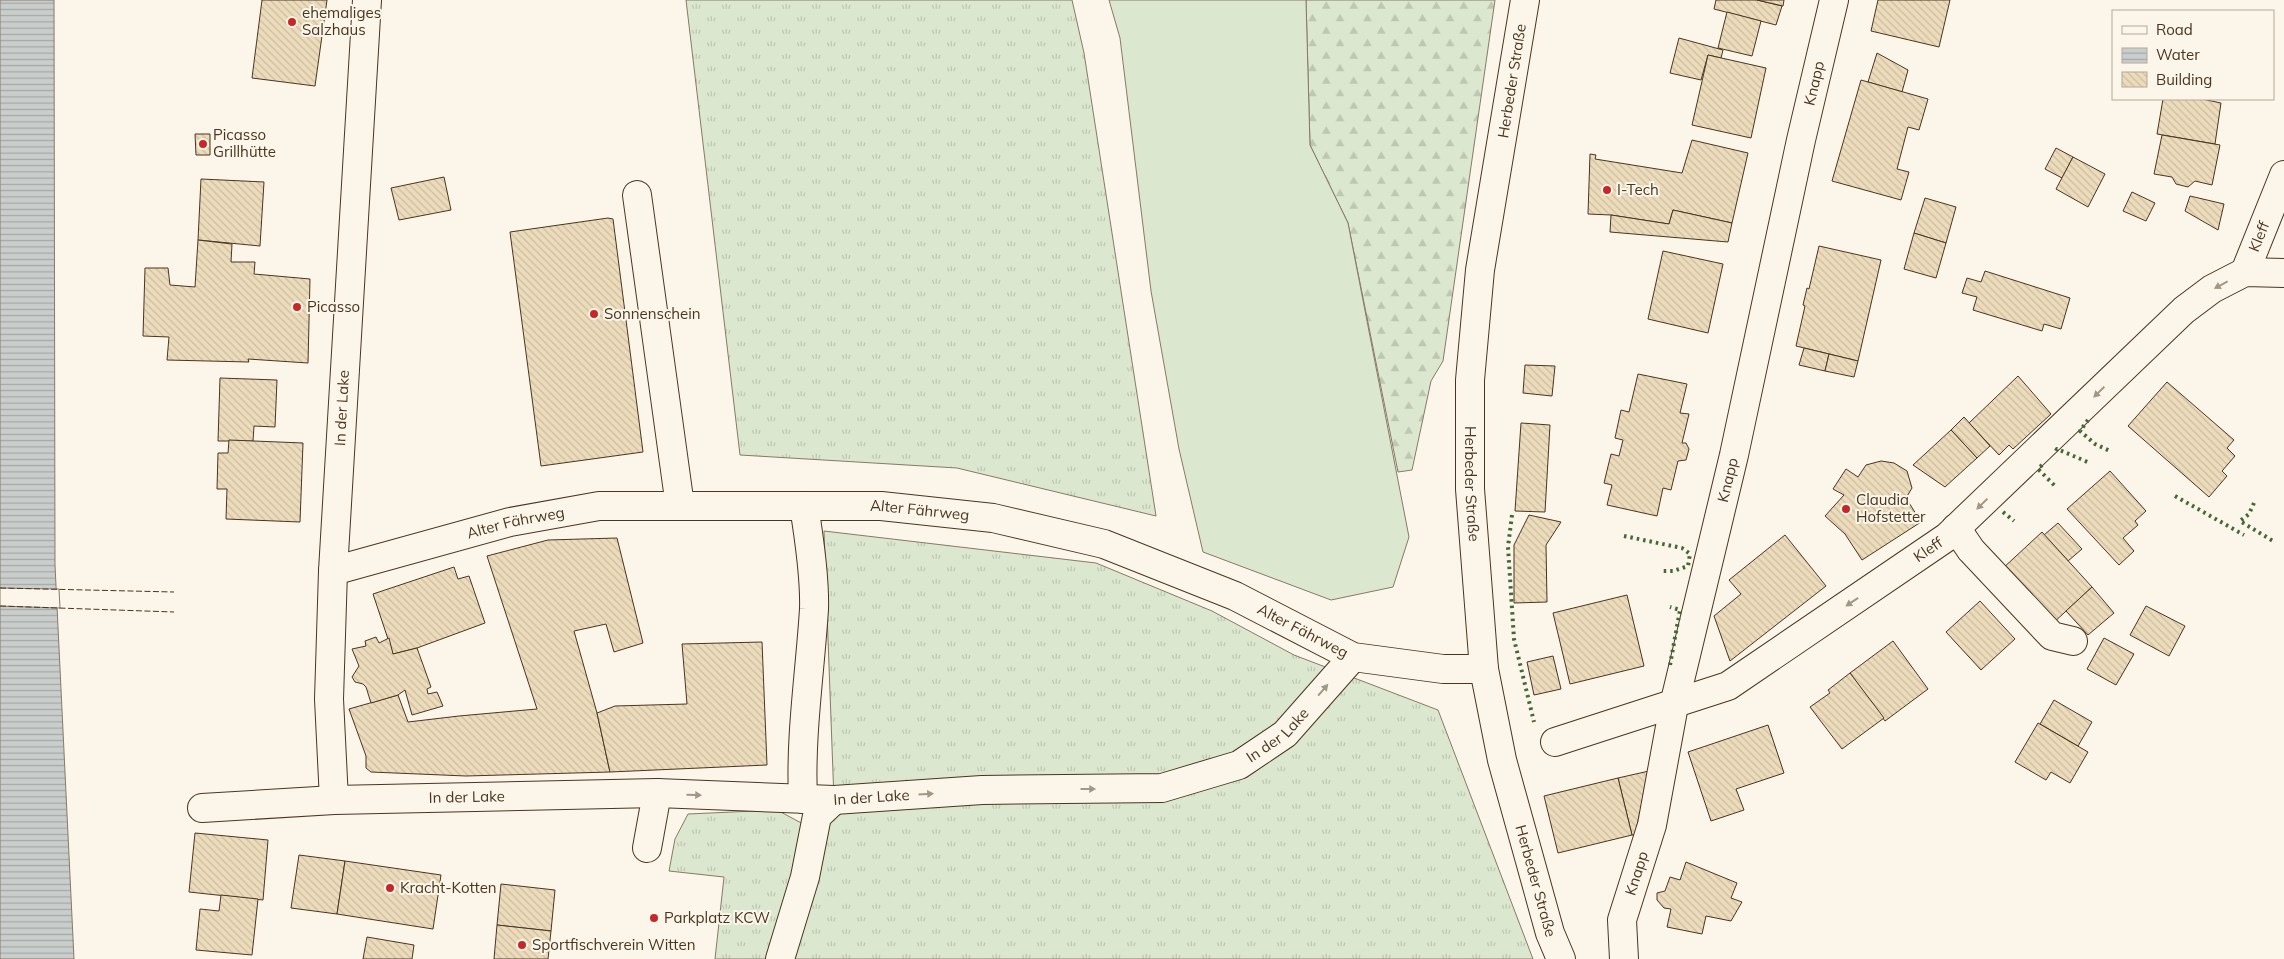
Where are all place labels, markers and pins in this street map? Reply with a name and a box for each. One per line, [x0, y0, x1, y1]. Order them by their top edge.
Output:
place label: ehemaliges Salzhaus [302, 3, 381, 39]
marker: ehemaliges Salzhaus [286, 16, 298, 28]
place label: Picasso Grillhütte [213, 125, 276, 161]
marker: Picasso Grillhütte [197, 138, 209, 150]
place label: I-Tech [1617, 180, 1659, 199]
marker: I-Tech [1601, 184, 1613, 196]
place label: Picasso [307, 297, 360, 316]
marker: Picasso [291, 301, 303, 313]
place label: Sonnenschein [604, 304, 701, 323]
marker: Sonnenschein [588, 308, 600, 320]
place label: Claudia Hofstetter [1856, 490, 1926, 526]
marker: Claudia Hofstetter [1840, 503, 1852, 515]
place label: Kracht-Kotten [400, 878, 497, 897]
marker: Kracht-Kotten [384, 882, 396, 894]
place label: Parkplatz KCW [664, 908, 770, 927]
marker: Parkplatz KCW [648, 912, 660, 924]
place label: Sportfischverein Witten [532, 935, 695, 954]
marker: Sportfischverein Witten [516, 939, 528, 951]

